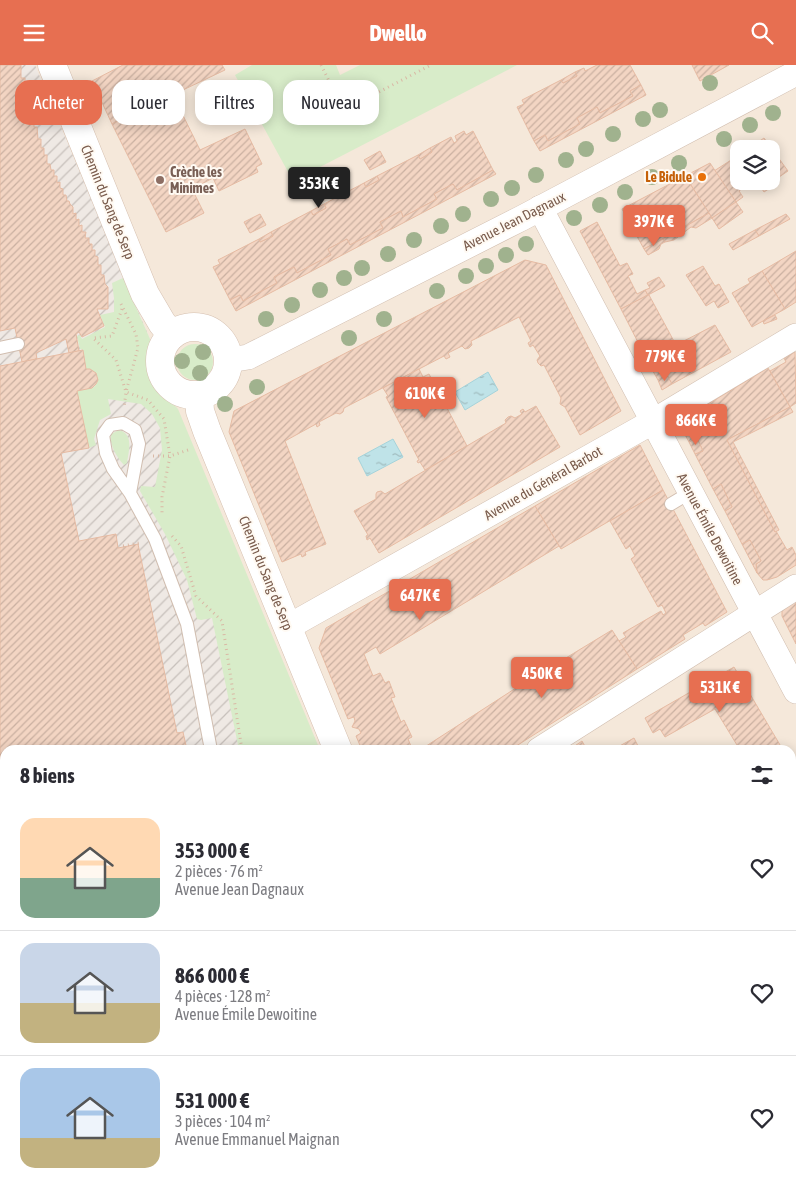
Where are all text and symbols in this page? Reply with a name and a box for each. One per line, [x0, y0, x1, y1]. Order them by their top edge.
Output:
icon: menu [20, 19, 48, 47]
icon: search [748, 19, 776, 47]
text: Dwello [369, 20, 427, 46]
chip: Acheter [15, 80, 102, 125]
chip: Louer [112, 80, 185, 125]
chip: Filtres [195, 80, 273, 125]
chip: Nouveau [283, 80, 379, 125]
map controls [730, 140, 780, 190]
button: layers [730, 140, 780, 190]
street label: Chemin du Sang de Serp [78, 143, 138, 262]
place label: Crèche les Minimes [170, 164, 222, 196]
pin: 353K € [278, 167, 360, 209]
place label: Le Bidule [645, 169, 692, 185]
marker: Le Bidule [696, 171, 708, 183]
marker: Crèche les Minimes [154, 174, 166, 186]
text: 353K € [299, 174, 339, 192]
street label: Avenue Jean Dagnaux [460, 188, 568, 254]
pin: 397K € [613, 205, 695, 247]
text: 397K € [634, 212, 674, 230]
pin: 779K € [624, 339, 706, 382]
text: 779K € [645, 347, 685, 365]
pin: 610K € [384, 377, 466, 419]
text: 610K € [405, 384, 445, 402]
pin: 866K € [655, 403, 737, 446]
text: 866K € [676, 411, 716, 429]
street label: Avenue du Général Barbot [481, 443, 605, 523]
street label: Avenue Émile Dewoitine [674, 470, 746, 588]
street label: Chemin du Sang de Serp [236, 514, 296, 633]
pin: 647K € [379, 579, 461, 621]
text: 647K € [400, 586, 440, 604]
pin: 450K € [501, 657, 583, 699]
text: 450K € [522, 664, 562, 682]
pin: 531K € [679, 671, 761, 713]
text: 531K € [700, 678, 740, 696]
icon: filters [748, 761, 776, 789]
text: 8 biens [20, 763, 75, 787]
icon: home [60, 838, 120, 898]
text: 353 000 € [175, 838, 249, 862]
icon: heart [748, 854, 776, 882]
text: 2 pièces · 76 m² [175, 862, 263, 880]
text: Avenue Jean Dagnaux [175, 880, 304, 898]
icon: home [60, 963, 120, 1023]
text: 866 000 € [175, 963, 249, 987]
icon: heart [748, 979, 776, 1007]
text: 4 pièces · 128 m² [175, 987, 271, 1005]
text: Avenue Émile Dewoitine [175, 1005, 317, 1023]
icon: home [60, 1088, 120, 1148]
text: 531 000 € [175, 1088, 249, 1112]
icon: heart [748, 1104, 776, 1132]
text: 3 pièces · 104 m² [175, 1112, 271, 1130]
text: Avenue Emmanuel Maignan [175, 1130, 340, 1148]

